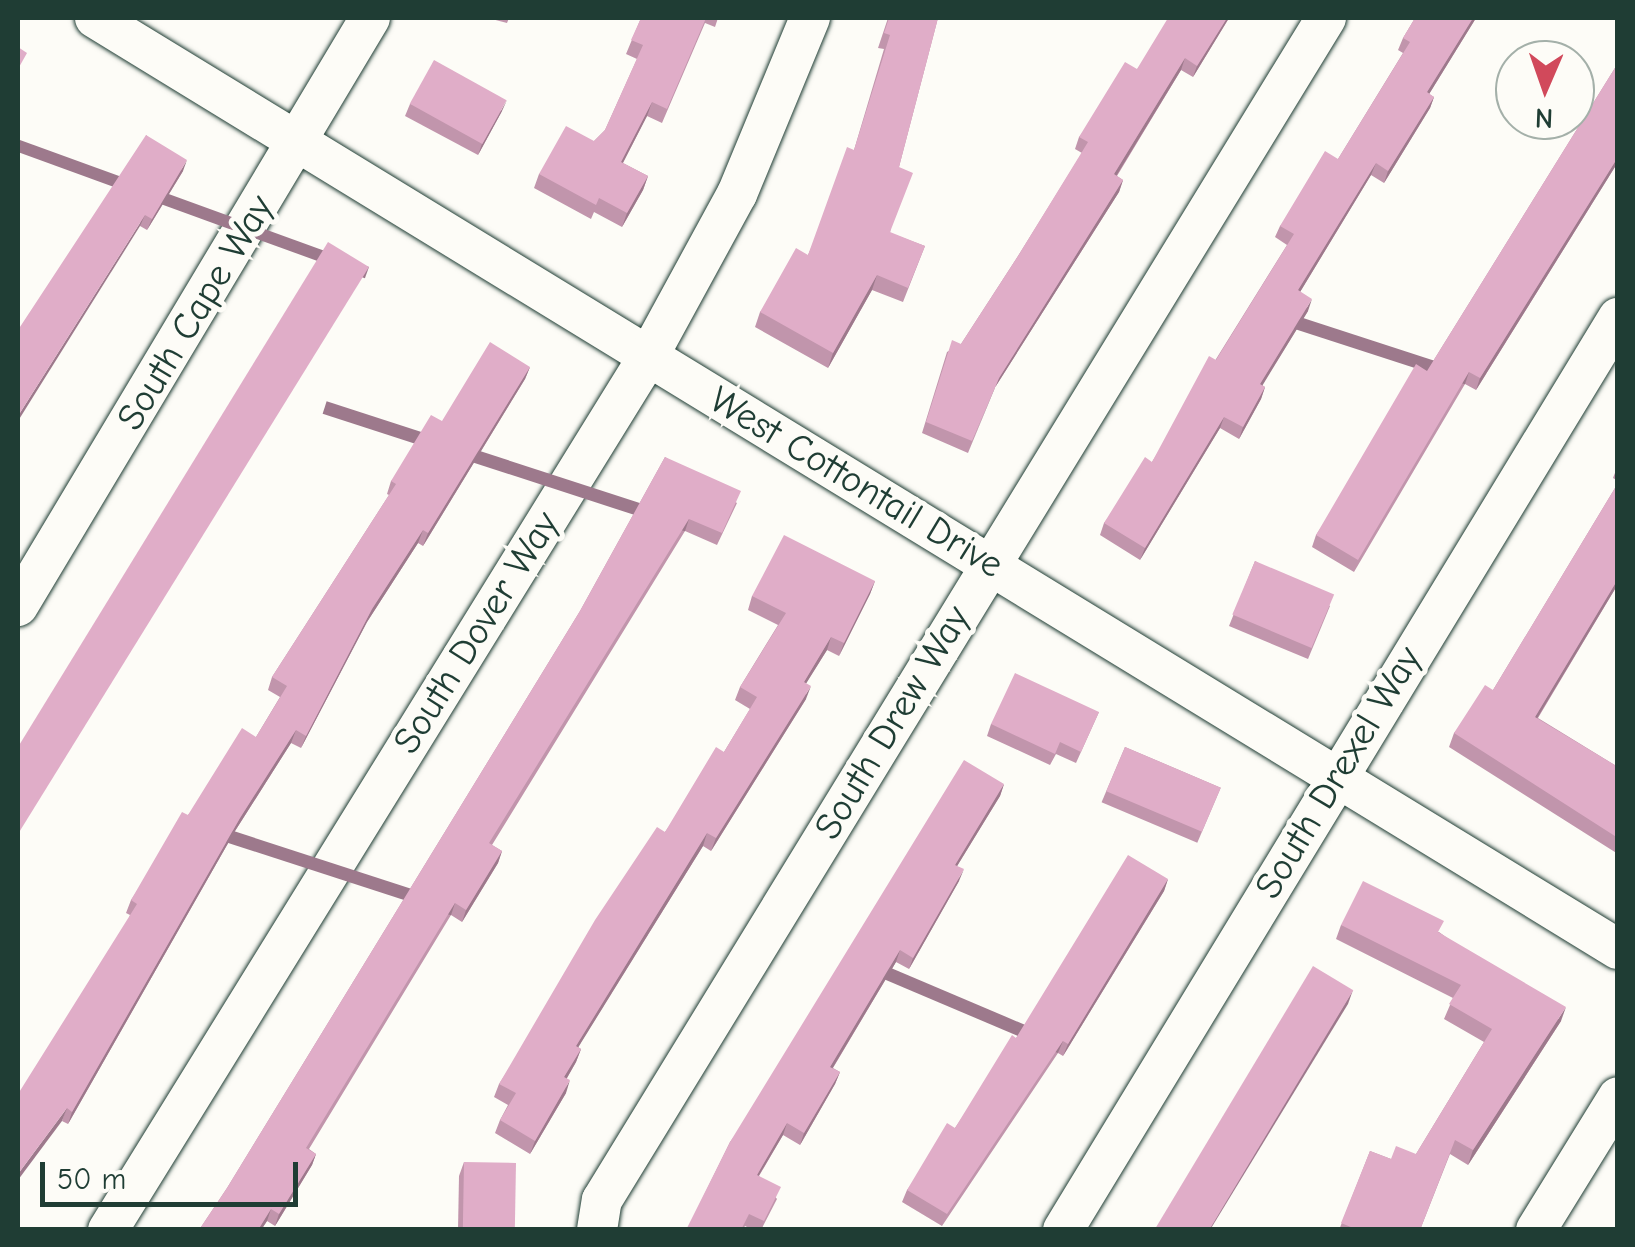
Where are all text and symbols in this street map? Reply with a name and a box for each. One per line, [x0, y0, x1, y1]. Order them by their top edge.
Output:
north arrow [1495, 40, 1595, 140]
text: N [1534, 102, 1554, 134]
street label: South Cape Way [108, 187, 284, 439]
street label: West Cottontail Drive [701, 377, 1011, 589]
street label: South Dover Way [384, 504, 570, 762]
street label: South Drew Way [805, 598, 981, 848]
street label: South Drexel Way [1246, 639, 1432, 907]
scale bar [45, 1142, 302, 1204]
text: 50 m [57, 1162, 126, 1197]

